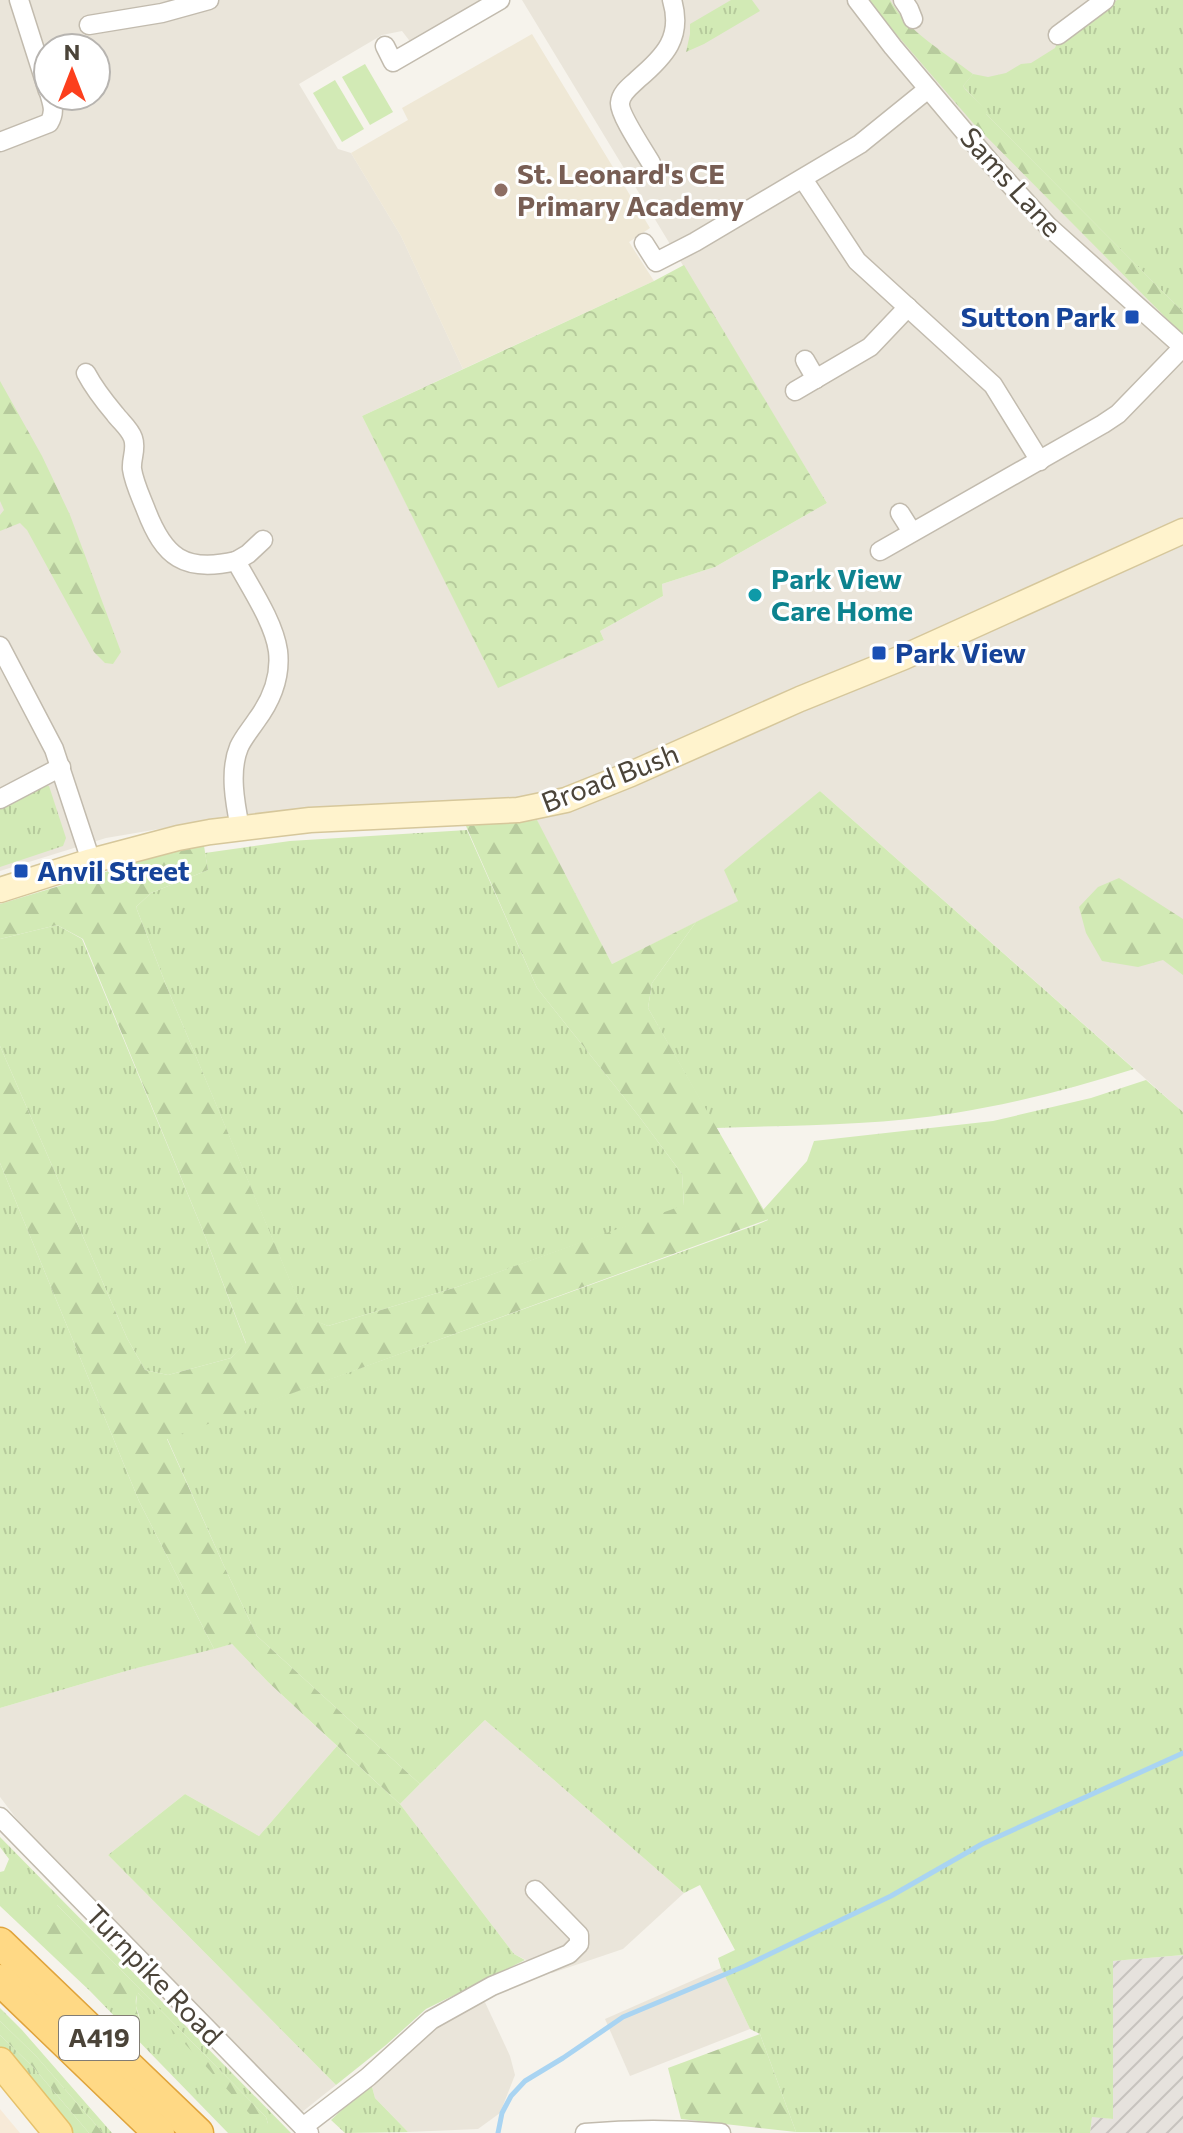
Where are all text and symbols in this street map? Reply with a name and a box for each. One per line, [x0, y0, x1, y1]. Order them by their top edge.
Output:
north arrow [32, 32, 112, 112]
text: N [64, 38, 80, 65]
street label: Sams Lane [954, 120, 1070, 243]
place label: St. Leonard's CE Primary Academy [517, 156, 744, 222]
marker: St. Leonard's CE Primary Academy [492, 181, 510, 199]
place label: Sutton Park [961, 299, 1116, 333]
marker: Sutton Park [1123, 308, 1141, 326]
place label: Park View Care Home [771, 561, 913, 627]
marker: Park View Care Home [746, 586, 764, 604]
place label: Park View [895, 635, 1026, 669]
marker: Park View [870, 644, 888, 662]
street label: Broad Bush [536, 735, 683, 819]
place label: Anvil Street [37, 853, 190, 887]
marker: Anvil Street [12, 862, 30, 880]
street label: Turnpike Road [79, 1897, 230, 2052]
road number: A419 [59, 2016, 139, 2060]

